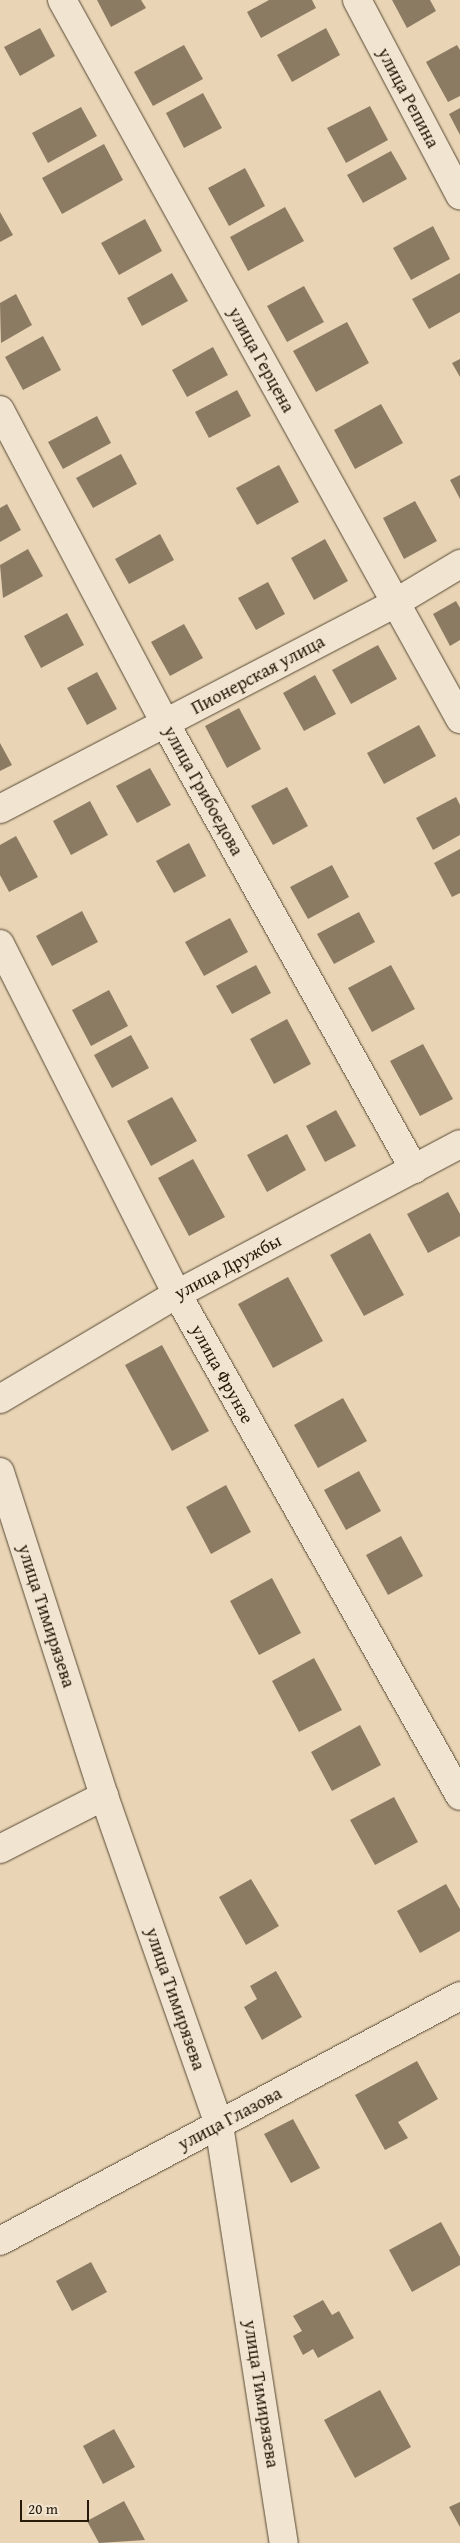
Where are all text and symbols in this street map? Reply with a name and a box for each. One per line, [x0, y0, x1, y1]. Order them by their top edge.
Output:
street label: улица Репина [373, 44, 443, 152]
street label: улица Герцена [223, 304, 299, 416]
street label: Пионерская улица [188, 631, 328, 719]
street label: улица Грибоедова [158, 722, 248, 860]
street label: улица Дружбы [171, 1230, 285, 1304]
street label: улица Фрунзе [186, 1321, 258, 1427]
street label: улица Тимирязева [13, 1542, 79, 1690]
street label: улица Тимирязева [140, 1925, 210, 2073]
street label: улица Глазова [175, 2083, 285, 2155]
street label: улица Тимирязева [239, 2319, 283, 2469]
scale bar [22, 2490, 91, 2522]
text: 20 m [28, 2498, 58, 2519]

